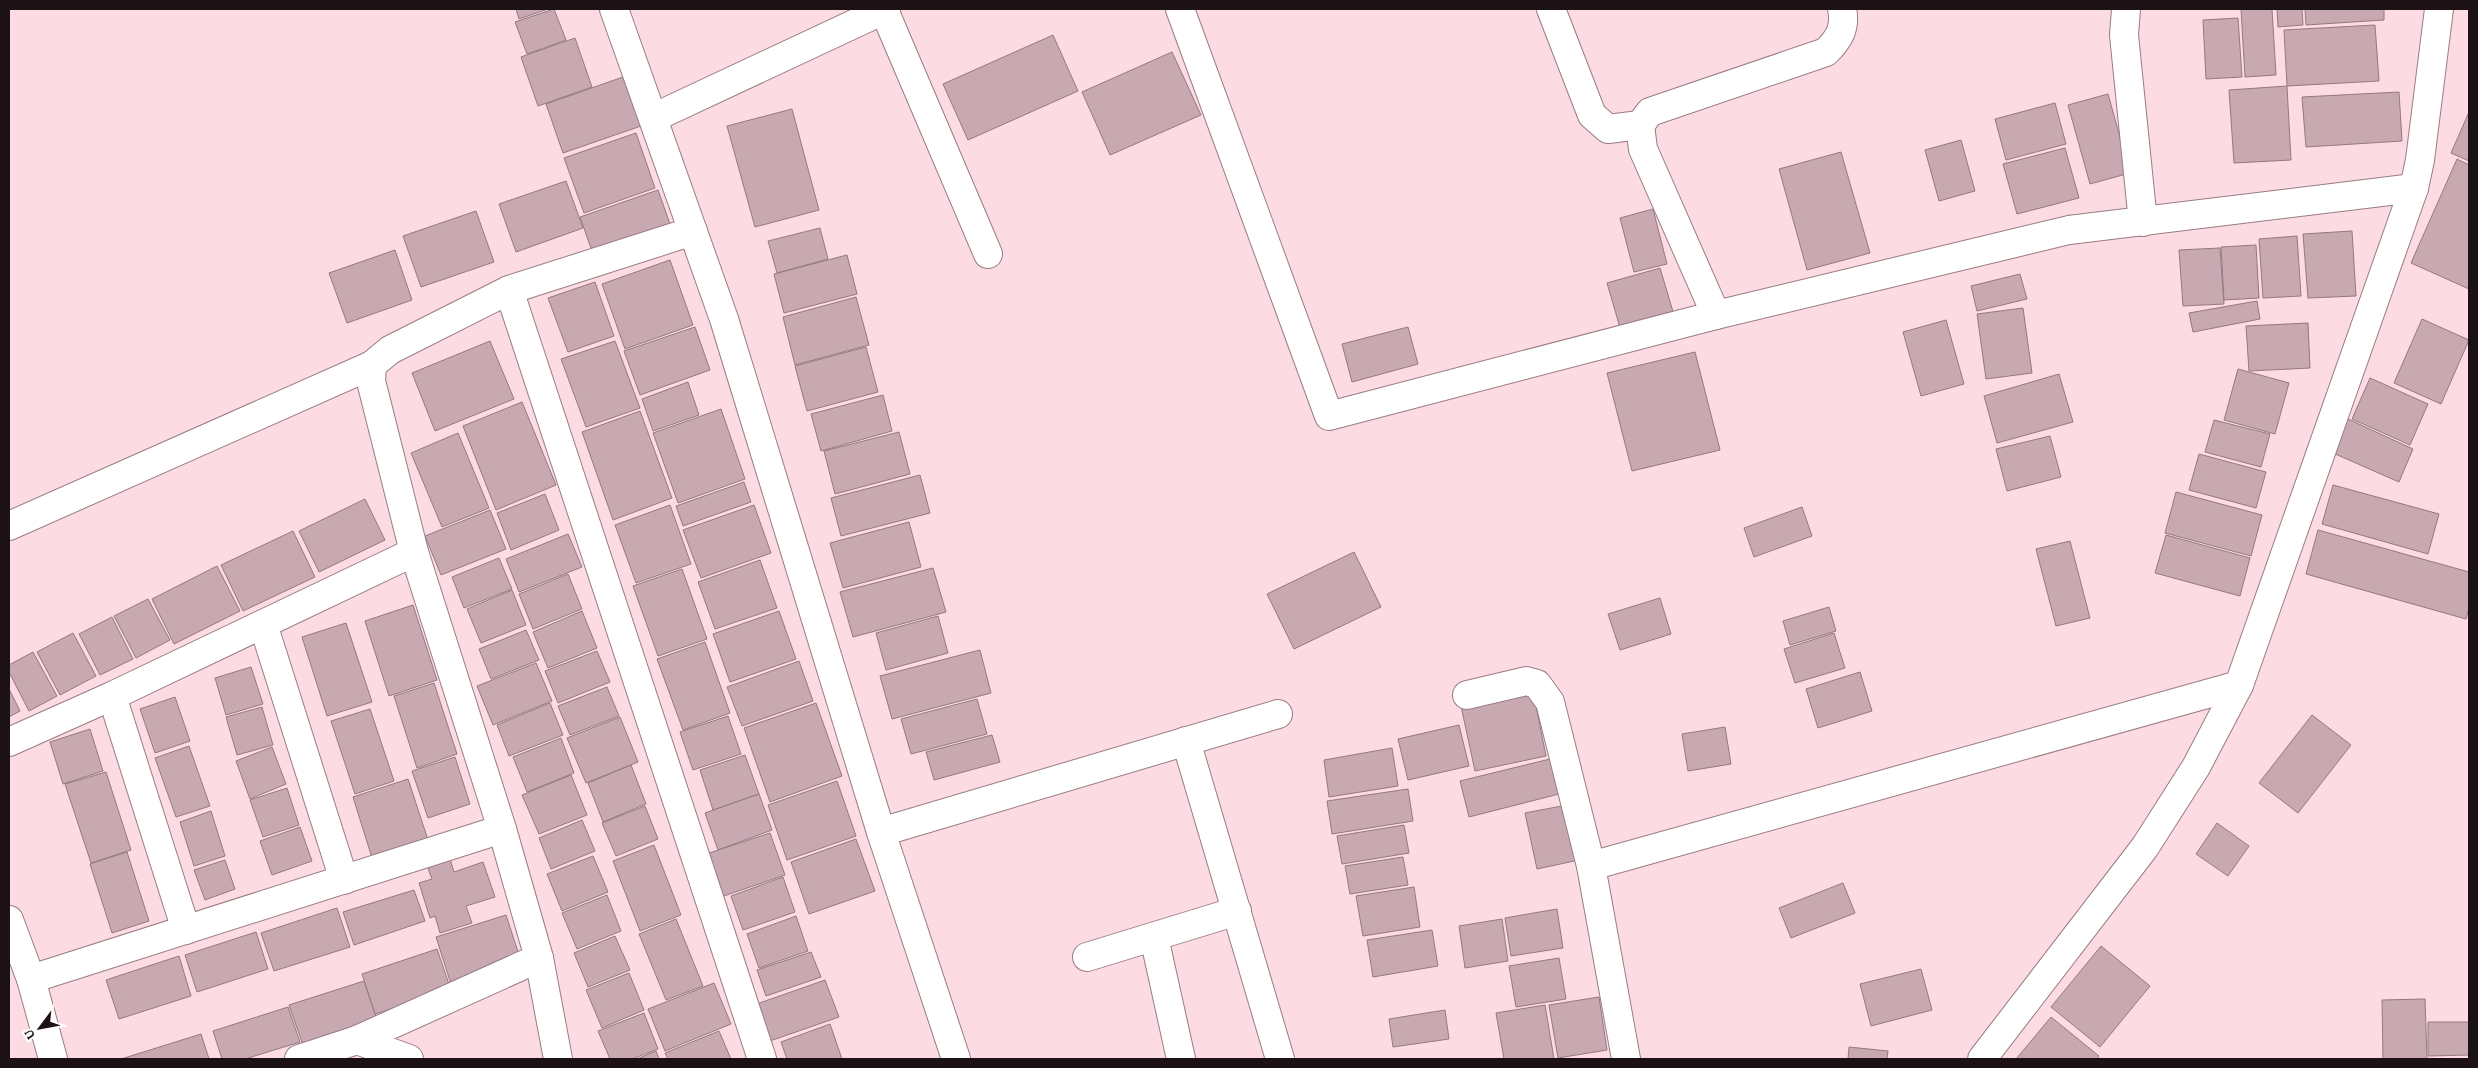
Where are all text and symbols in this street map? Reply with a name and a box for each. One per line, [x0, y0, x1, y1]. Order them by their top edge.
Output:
north arrow [15, 1003, 65, 1053]
text: U [19, 1026, 38, 1043]

